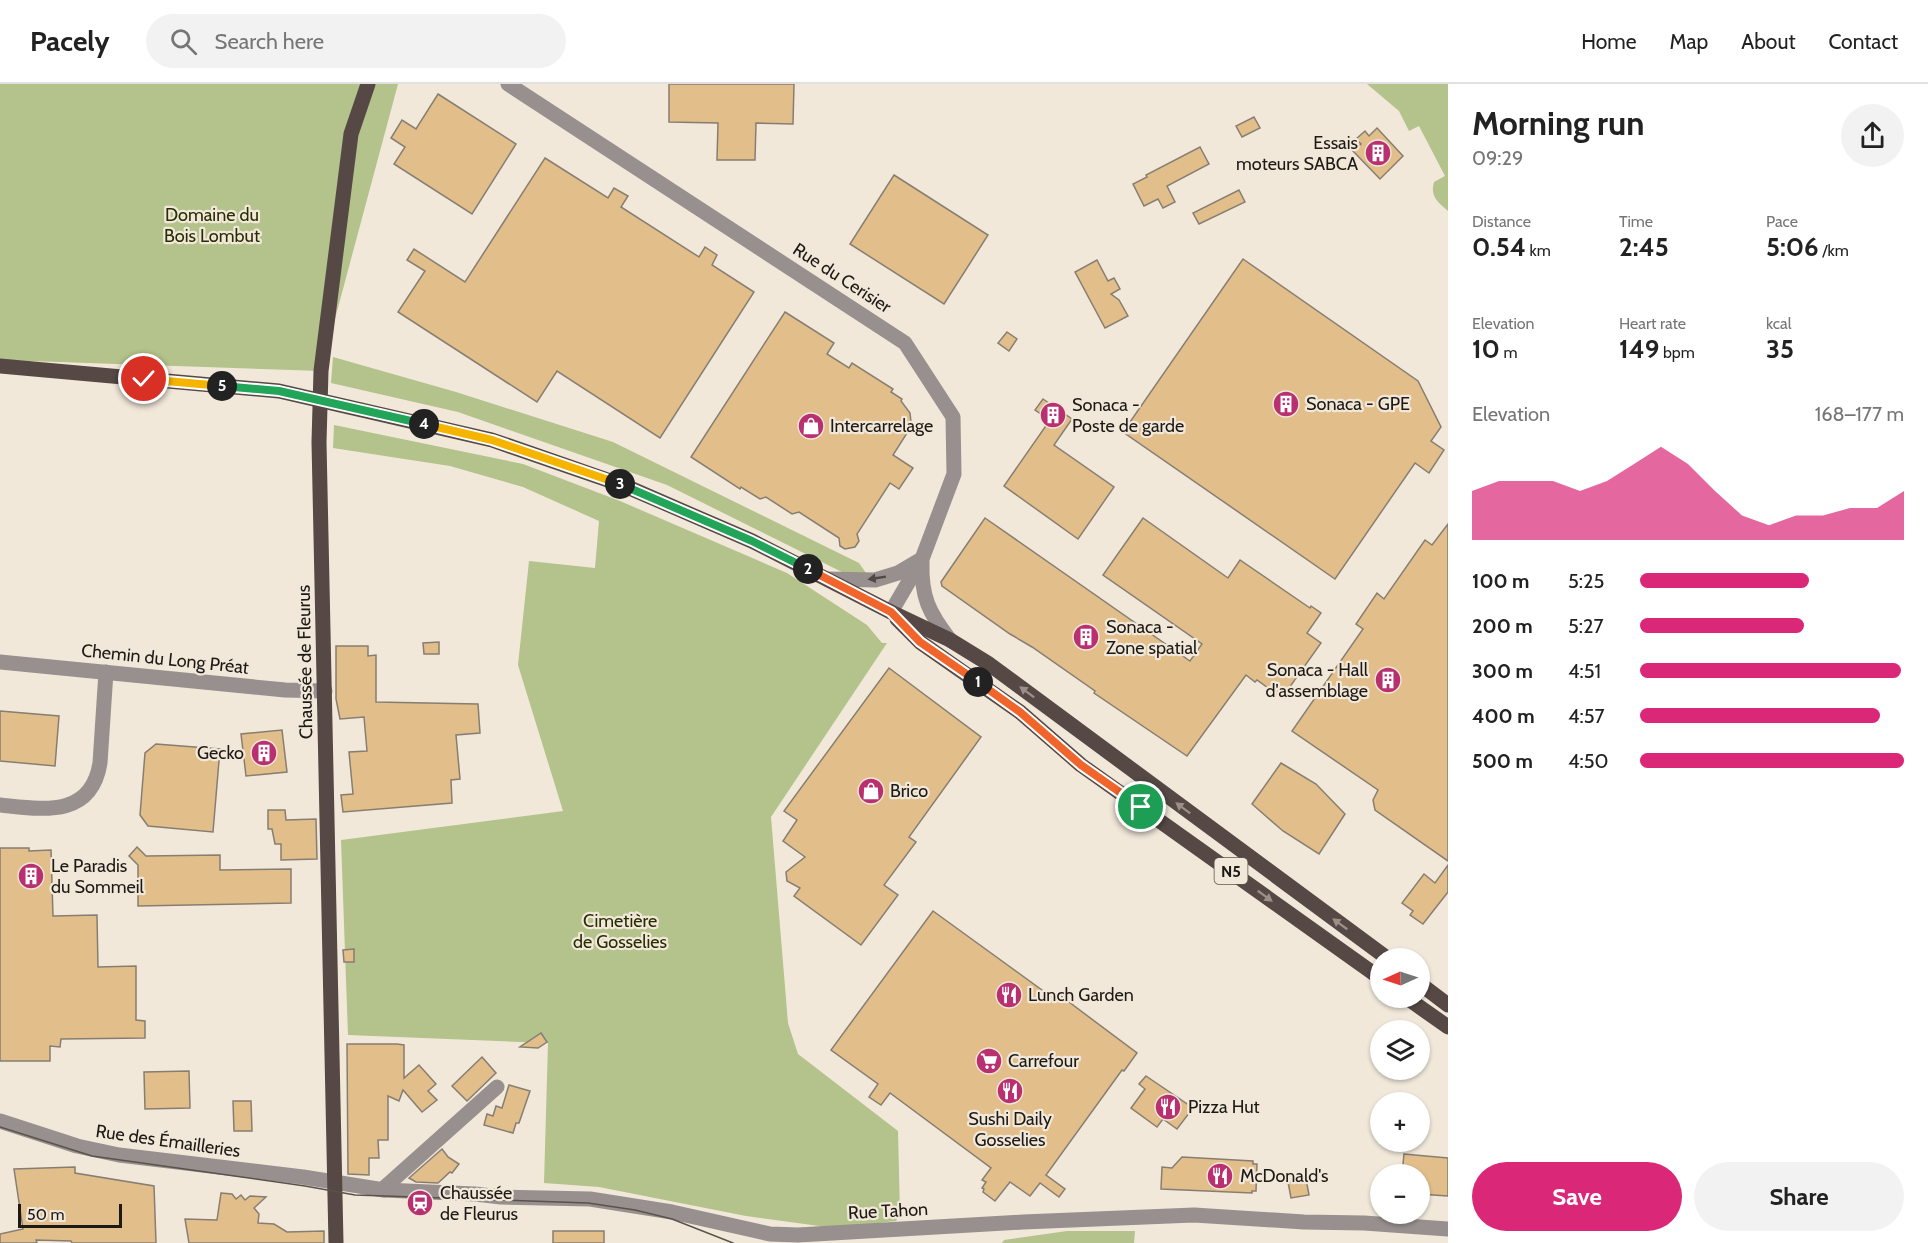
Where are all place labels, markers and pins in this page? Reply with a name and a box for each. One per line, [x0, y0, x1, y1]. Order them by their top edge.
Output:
place label: Essais moteurs SABCA [1236, 132, 1358, 175]
building icon: Essais moteurs SABCA [1363, 138, 1393, 168]
pin [118, 353, 169, 404]
pin: 5 [207, 371, 237, 401]
building icon: Sonaca - GPE [1271, 389, 1301, 419]
place label: Sonaca - GPE [1306, 393, 1410, 415]
place label: Sonaca - Poste de garde [1072, 394, 1184, 437]
building icon: Sonaca - Poste de garde [1038, 400, 1068, 430]
pin: 4 [409, 409, 439, 439]
shop icon: Intercarrelage [796, 411, 826, 441]
place label: Intercarrelage [830, 415, 933, 437]
pin: 3 [605, 469, 635, 499]
pin: 2 [793, 554, 823, 584]
place label: Sonaca - Zone spatial [1106, 616, 1198, 659]
building icon: Sonaca - Zone spatial [1071, 622, 1101, 652]
place label: Sonaca - Hall d'assemblage [1266, 659, 1369, 702]
building icon: Sonaca - Hall d'assemblage [1373, 665, 1403, 695]
pin: 1 [963, 667, 993, 697]
building icon: Gecko [249, 738, 279, 768]
place label: Gecko [197, 742, 244, 764]
shop icon: Brico [856, 776, 886, 806]
place label: Brico [890, 780, 928, 802]
pin [1115, 781, 1166, 832]
place label: Le Paradis du Sommeil [51, 855, 144, 898]
building icon: Le Paradis du Sommeil [16, 861, 46, 891]
restaurant icon: Lunch Garden [994, 980, 1024, 1010]
place label: Lunch Garden [1028, 984, 1134, 1006]
supermarket icon: Carrefour [974, 1046, 1004, 1076]
place label: Carrefour [1008, 1050, 1079, 1072]
restaurant icon: Sushi Daily Gosselies [995, 1076, 1025, 1106]
restaurant icon: Pizza Hut [1153, 1092, 1183, 1122]
place label: Pizza Hut [1188, 1096, 1260, 1118]
place label: Sushi Daily Gosselies [968, 1108, 1052, 1151]
restaurant icon: McDonald's [1205, 1161, 1235, 1191]
place label: McDonald's [1240, 1165, 1328, 1187]
place label: Chaussée de Fleurus [440, 1182, 518, 1225]
station icon: Chaussée de Fleurus [405, 1188, 435, 1218]

